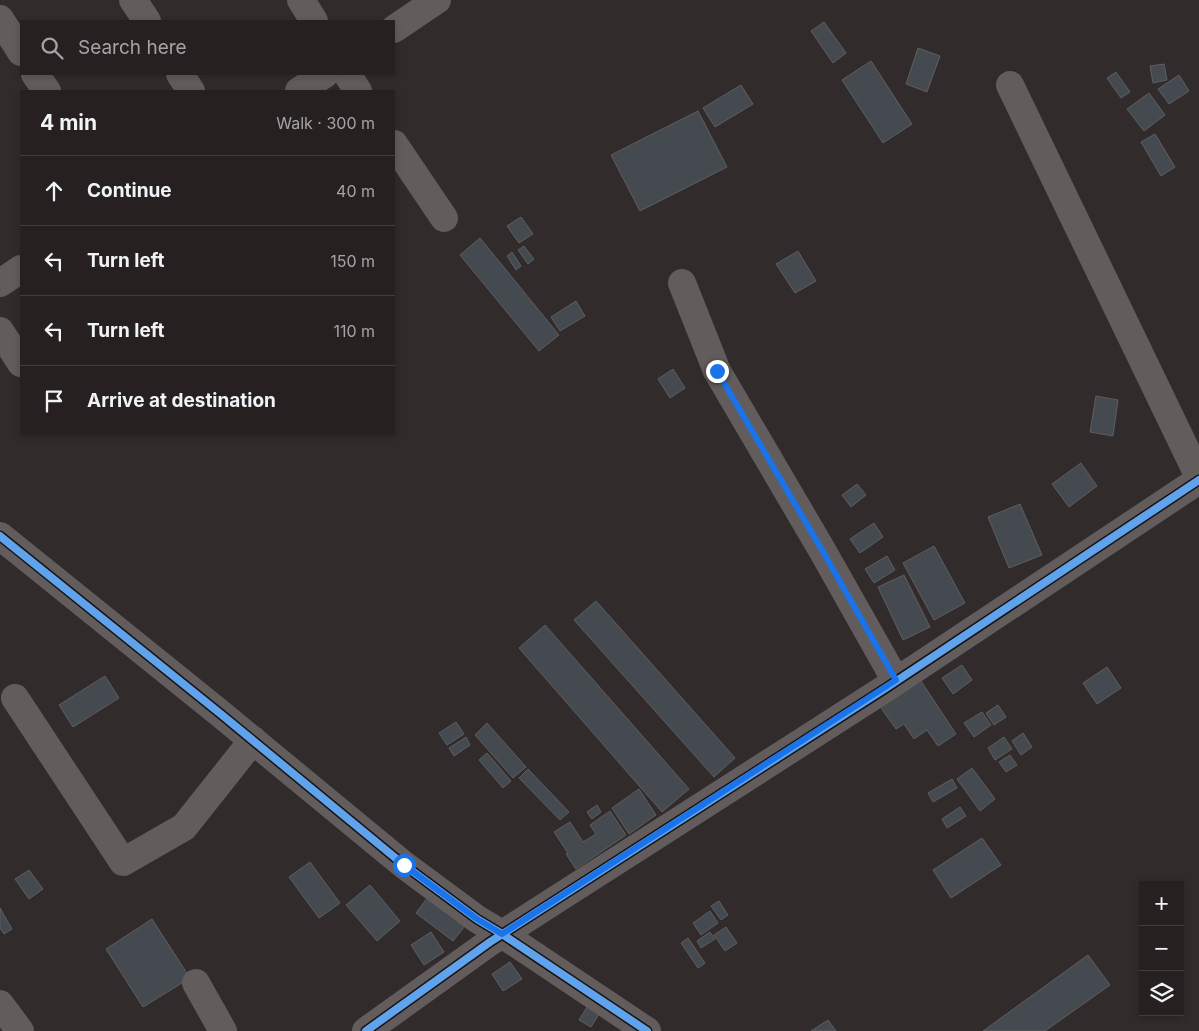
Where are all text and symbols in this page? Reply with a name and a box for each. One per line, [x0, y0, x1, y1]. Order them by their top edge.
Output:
search box [20, 20, 395, 75]
icon: search [38, 34, 66, 62]
text: Search here [78, 36, 187, 59]
text: 4 min [40, 110, 97, 135]
text: Walk · 300 m [276, 113, 375, 133]
icon: ahead [40, 177, 68, 205]
text: Continue [87, 179, 172, 202]
text: 40 m [336, 181, 375, 201]
icon: left [40, 247, 68, 275]
text: Turn left [87, 249, 165, 272]
text: 150 m [330, 251, 375, 271]
icon: left [40, 317, 68, 345]
text: Turn left [87, 319, 165, 342]
text: 110 m [333, 321, 375, 341]
route end [706, 360, 729, 383]
icon: arrive [40, 387, 68, 415]
text: Arrive at destination [87, 389, 276, 412]
route start [393, 854, 416, 877]
map controls [1139, 881, 1184, 1016]
button: + [1139, 881, 1184, 926]
button: − [1139, 926, 1184, 971]
button: layers [1139, 971, 1184, 1016]

